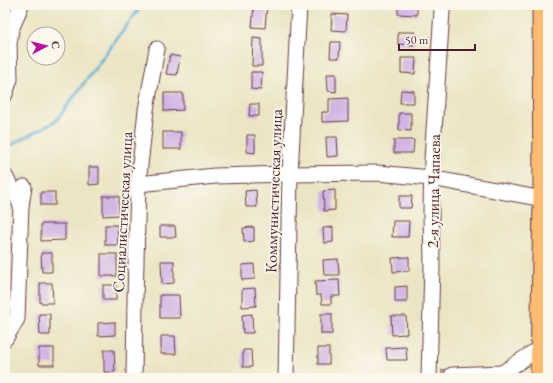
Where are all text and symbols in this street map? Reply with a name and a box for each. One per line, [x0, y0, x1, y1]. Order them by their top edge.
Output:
north arrow [26, 26, 66, 66]
scale bar [399, 26, 475, 52]
text: 50 m [405, 32, 429, 48]
text: С [49, 40, 63, 50]
street label: Коммунистическая улица [260, 108, 287, 274]
street label: Социалистическая улица [108, 130, 137, 293]
street label: 2-я улица Чапаева [422, 133, 445, 248]

